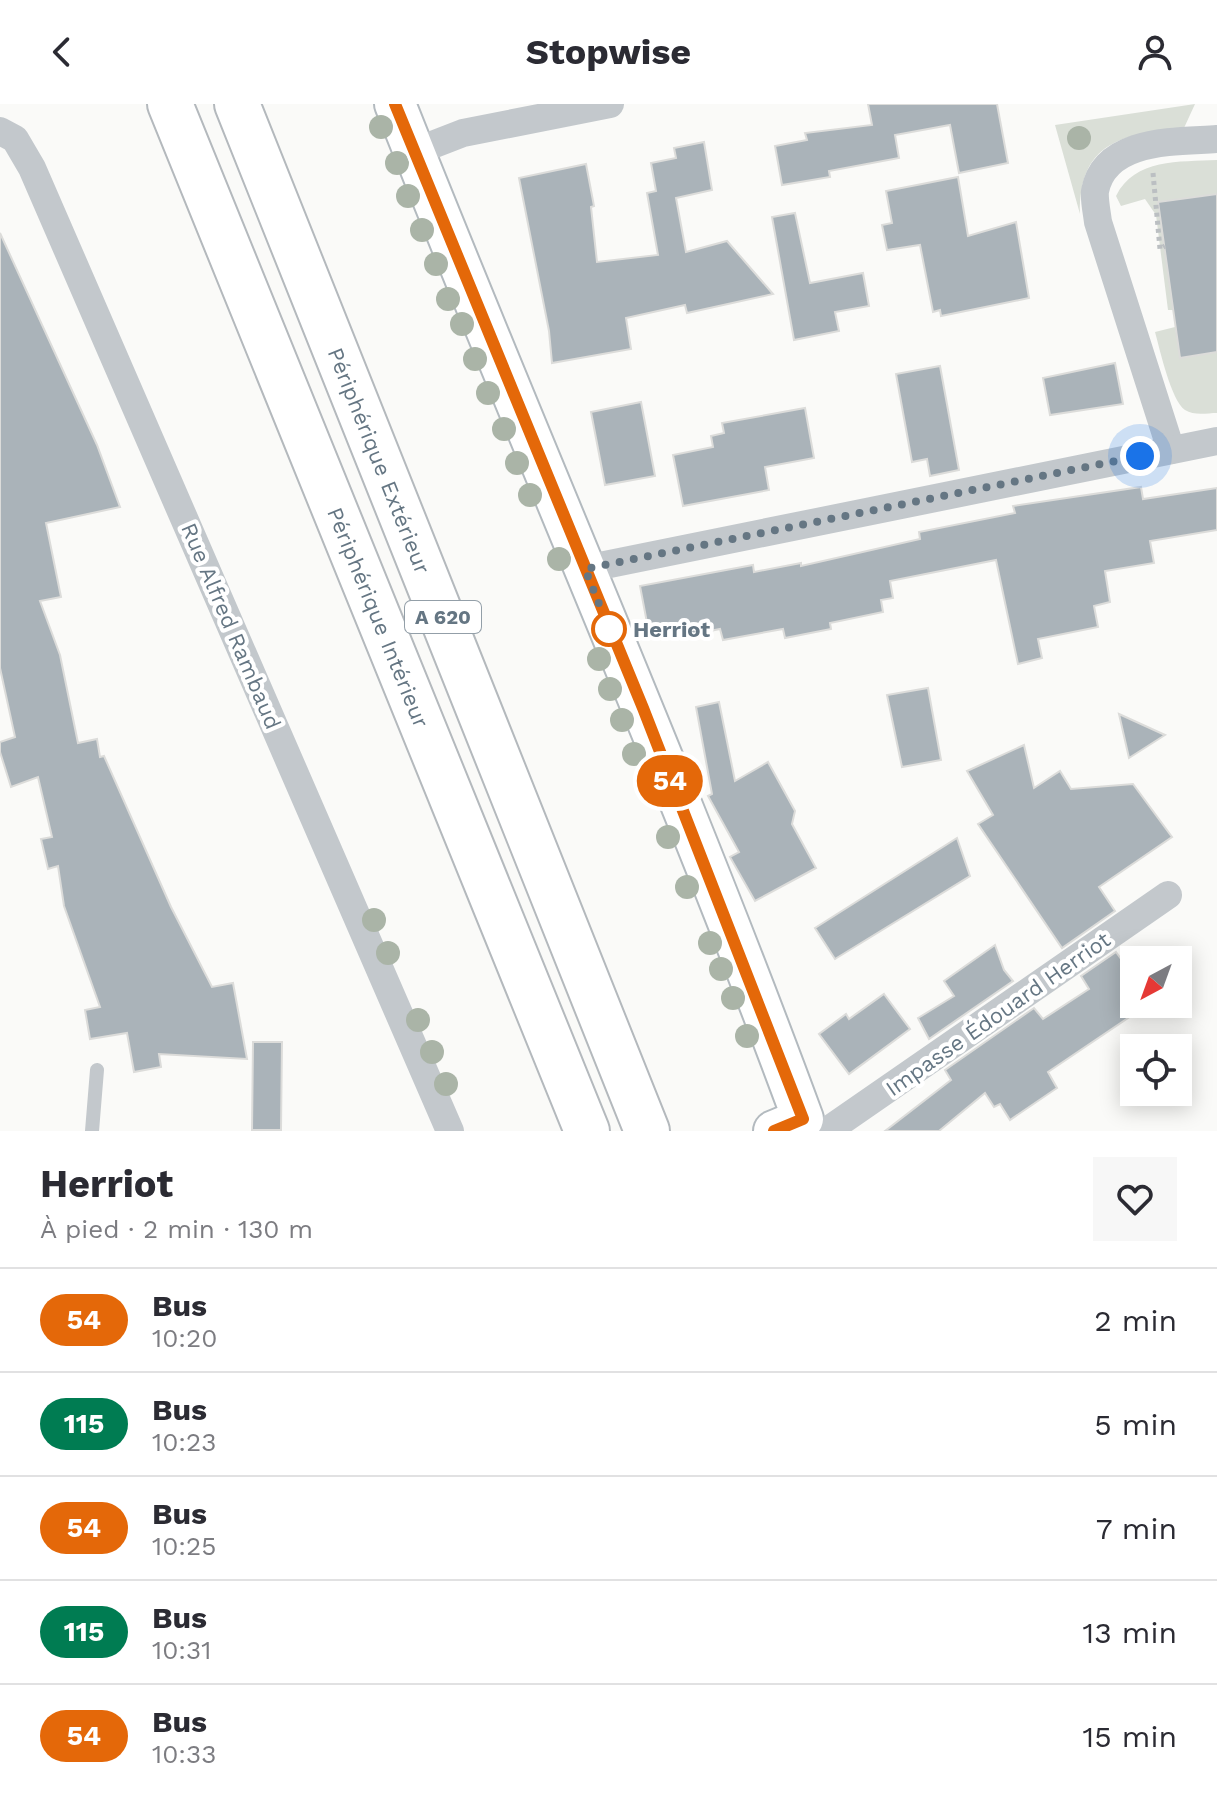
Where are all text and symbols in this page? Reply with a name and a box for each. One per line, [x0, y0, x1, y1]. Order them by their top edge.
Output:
icon: back [40, 30, 84, 74]
icon: person [1133, 30, 1177, 74]
text: Stopwise [526, 31, 691, 73]
street label: Périphérique Extérieur [323, 344, 436, 577]
your location [1120, 436, 1160, 476]
street label: Périphérique Intérieur [323, 504, 434, 731]
street label: Rue Alfred Rambaud [176, 519, 286, 733]
road number: A 620 [405, 601, 481, 633]
marker: Herriot [592, 612, 626, 646]
place label: Herriot [633, 617, 710, 642]
line badge: 54 [634, 755, 706, 807]
text: 54 [653, 764, 687, 797]
street label: Impasse Édouard Herriot [881, 927, 1115, 1101]
north arrow [1120, 946, 1192, 1018]
map controls [1120, 946, 1192, 1106]
button: locate [1120, 1034, 1192, 1106]
button: heart [1093, 1157, 1177, 1241]
text: Herriot [40, 1162, 173, 1206]
text: À pied · 2 min · 130 m [40, 1214, 313, 1244]
text: Bus [152, 1288, 207, 1323]
text: 54 [67, 1303, 101, 1336]
text: 2 min [1094, 1303, 1177, 1338]
text: 10:20 [152, 1323, 217, 1353]
text: Bus [152, 1392, 207, 1427]
text: 115 [64, 1407, 104, 1440]
text: 5 min [1094, 1407, 1177, 1442]
text: 10:23 [152, 1427, 216, 1457]
text: Bus [152, 1496, 207, 1531]
text: 54 [67, 1511, 101, 1544]
text: 7 min [1096, 1511, 1177, 1546]
text: 10:25 [152, 1531, 216, 1561]
text: Bus [152, 1600, 207, 1635]
text: 115 [64, 1615, 104, 1648]
text: 13 min [1082, 1615, 1177, 1650]
text: 10:31 [152, 1635, 211, 1665]
text: Bus [152, 1704, 207, 1739]
text: 54 [67, 1719, 101, 1752]
text: 15 min [1082, 1719, 1177, 1754]
text: 10:33 [152, 1739, 216, 1769]

